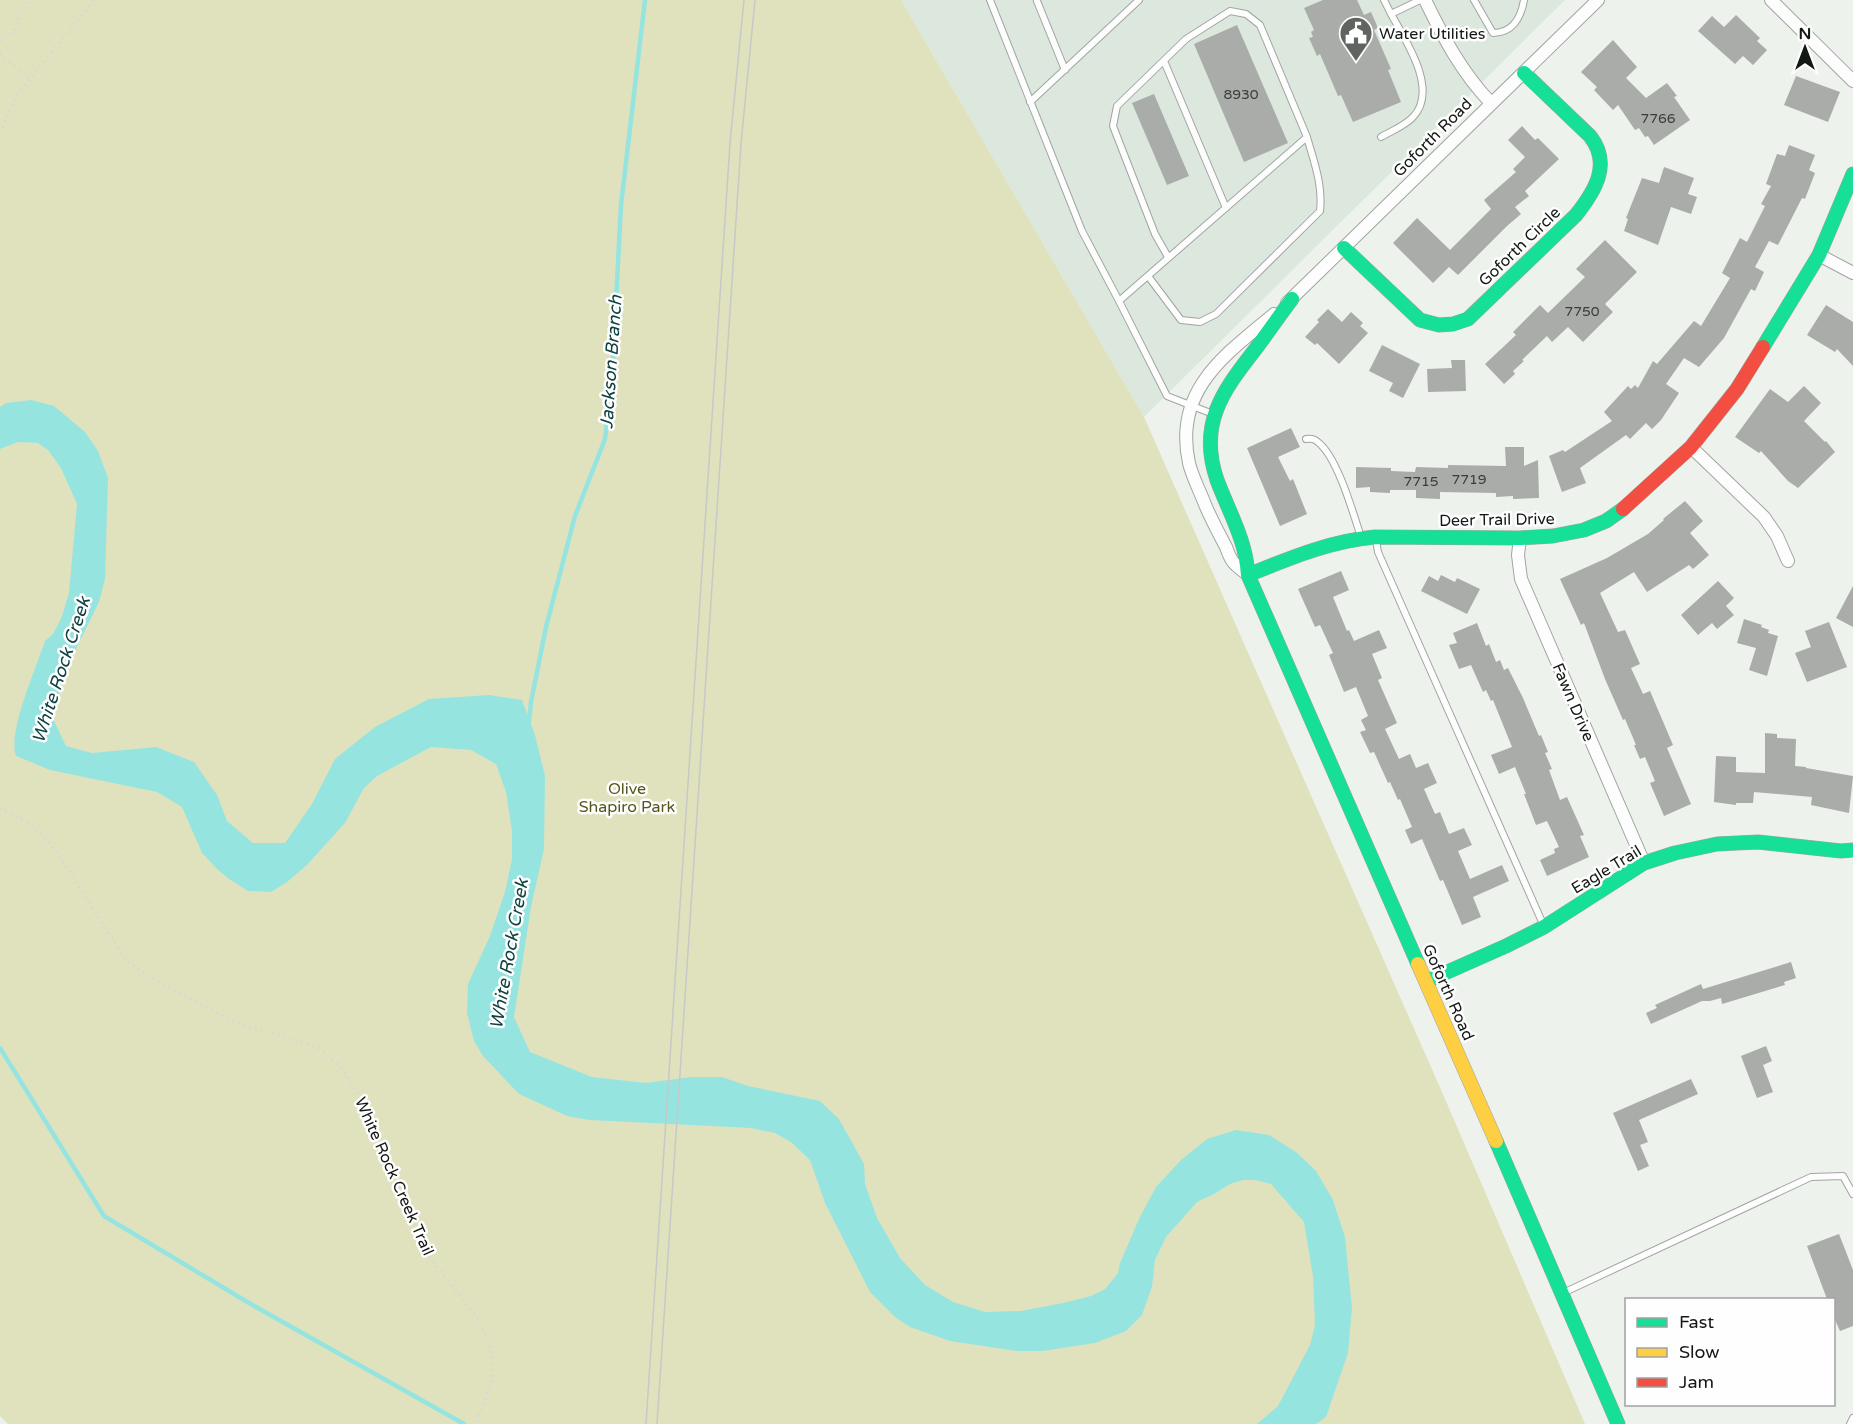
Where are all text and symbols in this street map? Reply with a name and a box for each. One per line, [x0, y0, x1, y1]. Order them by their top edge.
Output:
public building icon: Water Utilities [1338, 15, 1374, 62]
north arrow [1775, 18, 1835, 78]
place label: Water Utilities [1379, 24, 1486, 44]
text: N [1799, 24, 1811, 44]
house number: 8930 [1223, 86, 1259, 103]
street label: Goforth Road [1389, 94, 1476, 181]
house number: 7766 [1640, 110, 1676, 127]
street label: Goforth Circle [1475, 203, 1565, 291]
water label: Jackson Branch [595, 293, 627, 430]
house number: 7750 [1564, 303, 1600, 320]
house number: 7719 [1451, 471, 1487, 488]
house number: 7715 [1403, 473, 1439, 490]
street label: Deer Trail Drive [1439, 509, 1555, 531]
water label: White Rock Creek [27, 593, 95, 746]
street label: Fawn Drive [1548, 660, 1599, 745]
park label: Olive Shapiro Park [579, 779, 676, 817]
street label: Eagle Trail [1568, 841, 1645, 899]
water label: White Rock Creek [485, 876, 533, 1031]
street label: Goforth Road [1418, 941, 1478, 1044]
street label: White Rock Creek Trail [350, 1094, 438, 1259]
legend [1625, 1298, 1835, 1406]
text: Fast [1679, 1311, 1714, 1333]
text: Slow [1679, 1341, 1720, 1363]
text: Jam [1679, 1371, 1714, 1393]

